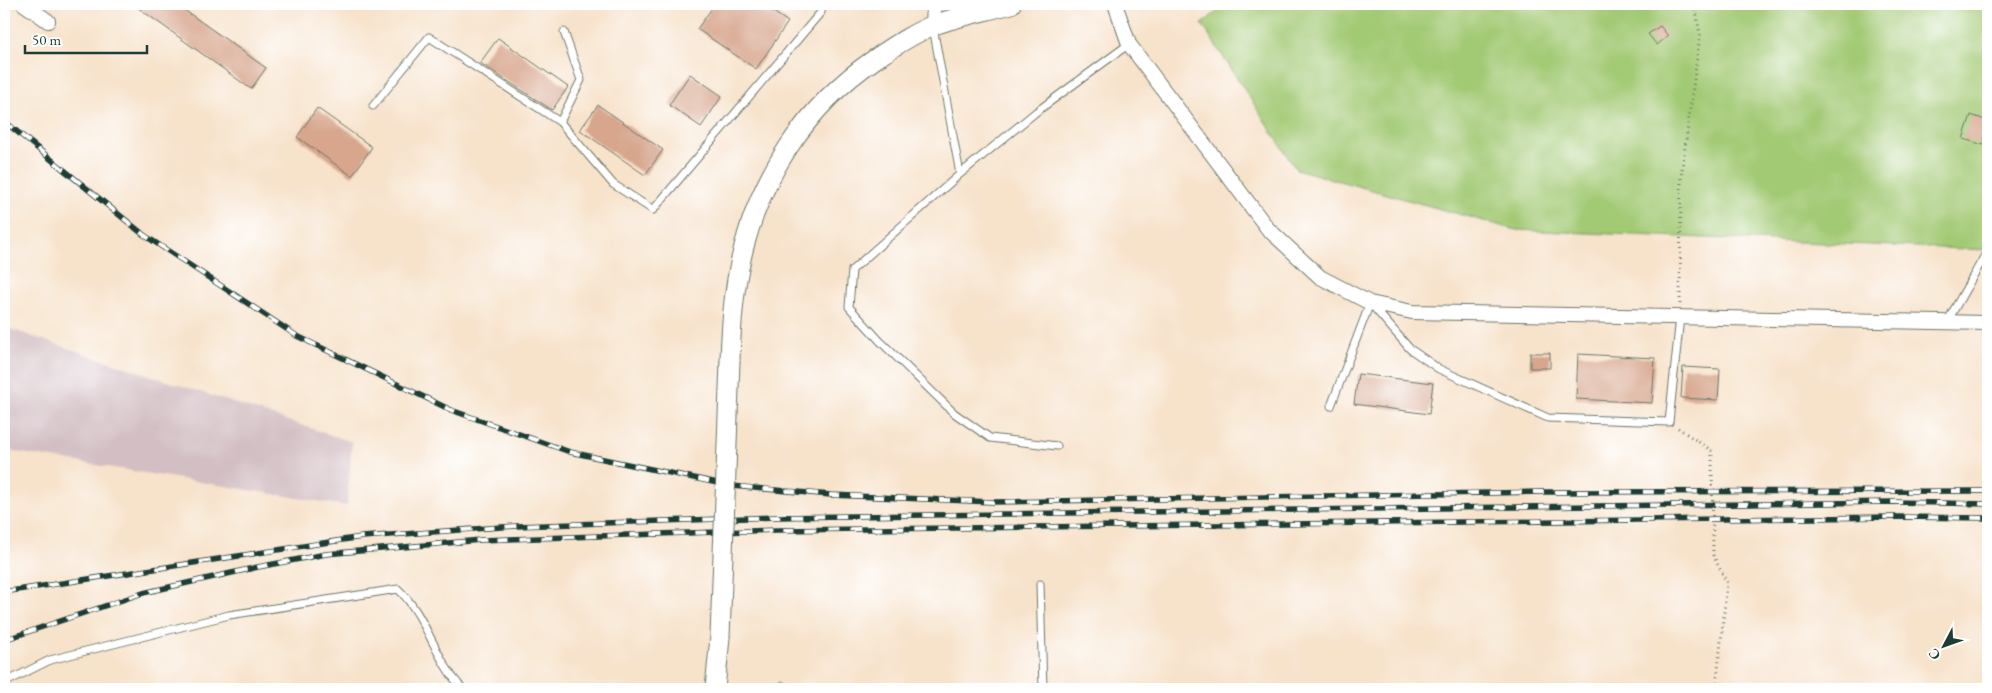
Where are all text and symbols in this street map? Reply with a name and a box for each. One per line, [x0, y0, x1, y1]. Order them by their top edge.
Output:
scale bar [25, 22, 148, 54]
text: 50 m [32, 30, 61, 49]
north arrow [1920, 620, 1970, 670]
text: С [1924, 645, 1944, 664]

